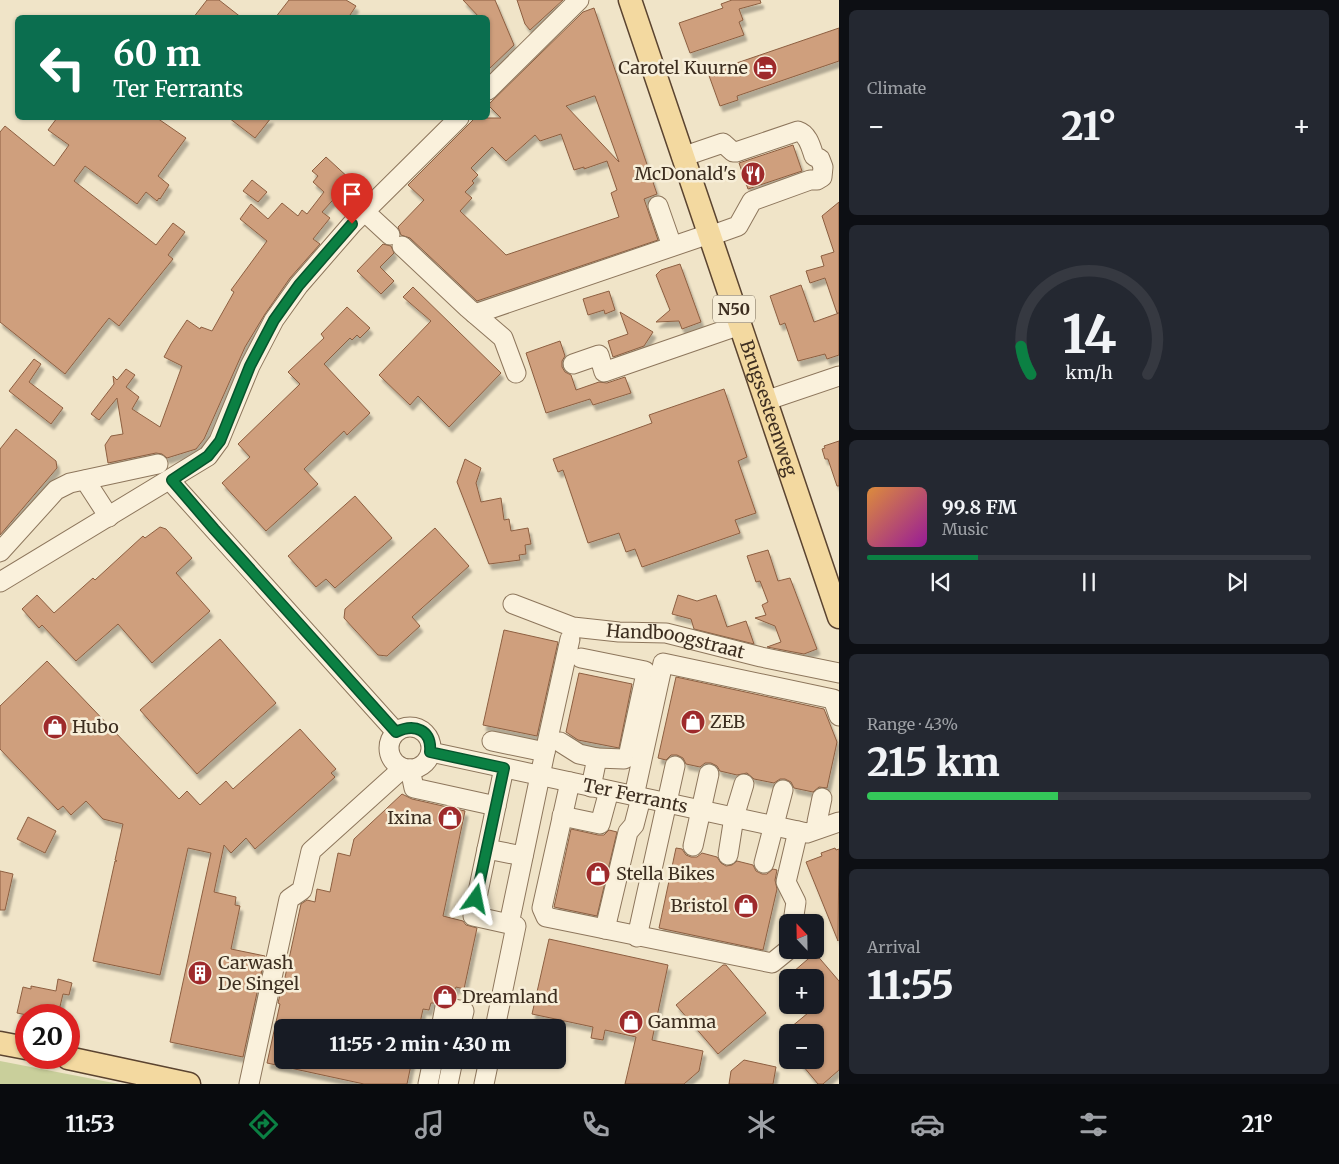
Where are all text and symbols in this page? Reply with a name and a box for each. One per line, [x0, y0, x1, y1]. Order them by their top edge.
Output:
text: 60 m [113, 32, 201, 76]
icon: left [30, 35, 95, 100]
hotel icon: Carotel Kuurne [752, 55, 778, 81]
place label: Carotel Kuurne [618, 56, 748, 79]
text: Ter Ferrants [113, 75, 243, 103]
text: Climate [867, 78, 926, 98]
text: 21° [1061, 103, 1117, 150]
text: − [867, 108, 886, 144]
text: + [1292, 108, 1311, 144]
restaurant icon: McDonald's [740, 161, 766, 187]
place label: McDonald's [634, 162, 736, 185]
pin [331, 173, 373, 224]
icon: arrive [338, 180, 366, 208]
road number: N50 [713, 296, 755, 322]
text: 14 [1062, 302, 1116, 367]
street label: Brugsesteenweg [735, 337, 802, 479]
text: km/h [1065, 361, 1113, 384]
text: 99.8 FM [942, 495, 1017, 519]
text: Music [942, 519, 988, 539]
icon: previous [927, 568, 955, 596]
icon: pause [1075, 568, 1103, 596]
icon: next [1223, 568, 1251, 596]
street label: Handboogstraat [605, 619, 747, 663]
shop icon: ZEB [680, 709, 706, 735]
place label: ZEB [710, 710, 745, 733]
shop icon: Hubo [42, 714, 68, 740]
text: Range · 43% [867, 714, 958, 734]
place label: Hubo [72, 715, 119, 738]
text: 215 km [867, 739, 1000, 786]
street label: Ter Ferrants [581, 773, 690, 818]
shop icon: Ixina [437, 805, 463, 831]
place label: Ixina [387, 806, 432, 829]
shop icon: Stella Bikes [585, 861, 611, 887]
place label: Stella Bikes [616, 862, 715, 885]
position arrow [449, 872, 501, 924]
shop icon: Bristol [733, 893, 759, 919]
place label: Bristol [671, 894, 728, 917]
north arrow [779, 914, 824, 959]
map controls [779, 914, 824, 1069]
text: Arrival [867, 937, 920, 957]
place label: Carwash De Singel [218, 951, 300, 995]
building icon: Carwash De Singel [187, 960, 213, 986]
text: 11:55 [867, 962, 954, 1009]
button: + [779, 969, 824, 1014]
shop icon: Dreamland [432, 984, 458, 1010]
place label: Dreamland [462, 985, 558, 1008]
speed limit sign: 20 [15, 1004, 80, 1069]
shop icon: Gamma [618, 1009, 644, 1035]
place label: Gamma [648, 1010, 716, 1033]
button: − [779, 1024, 824, 1069]
text: 11:55 · 2 min · 430 m [330, 1032, 510, 1056]
icon: directions [246, 1107, 281, 1142]
icon: music [412, 1107, 447, 1142]
icon: phone [578, 1107, 613, 1142]
icon: climate [744, 1107, 779, 1142]
icon: car [910, 1107, 945, 1142]
icon: filters [1076, 1107, 1111, 1142]
text: 11:53 [65, 1110, 115, 1138]
text: 21° [1242, 1110, 1273, 1138]

